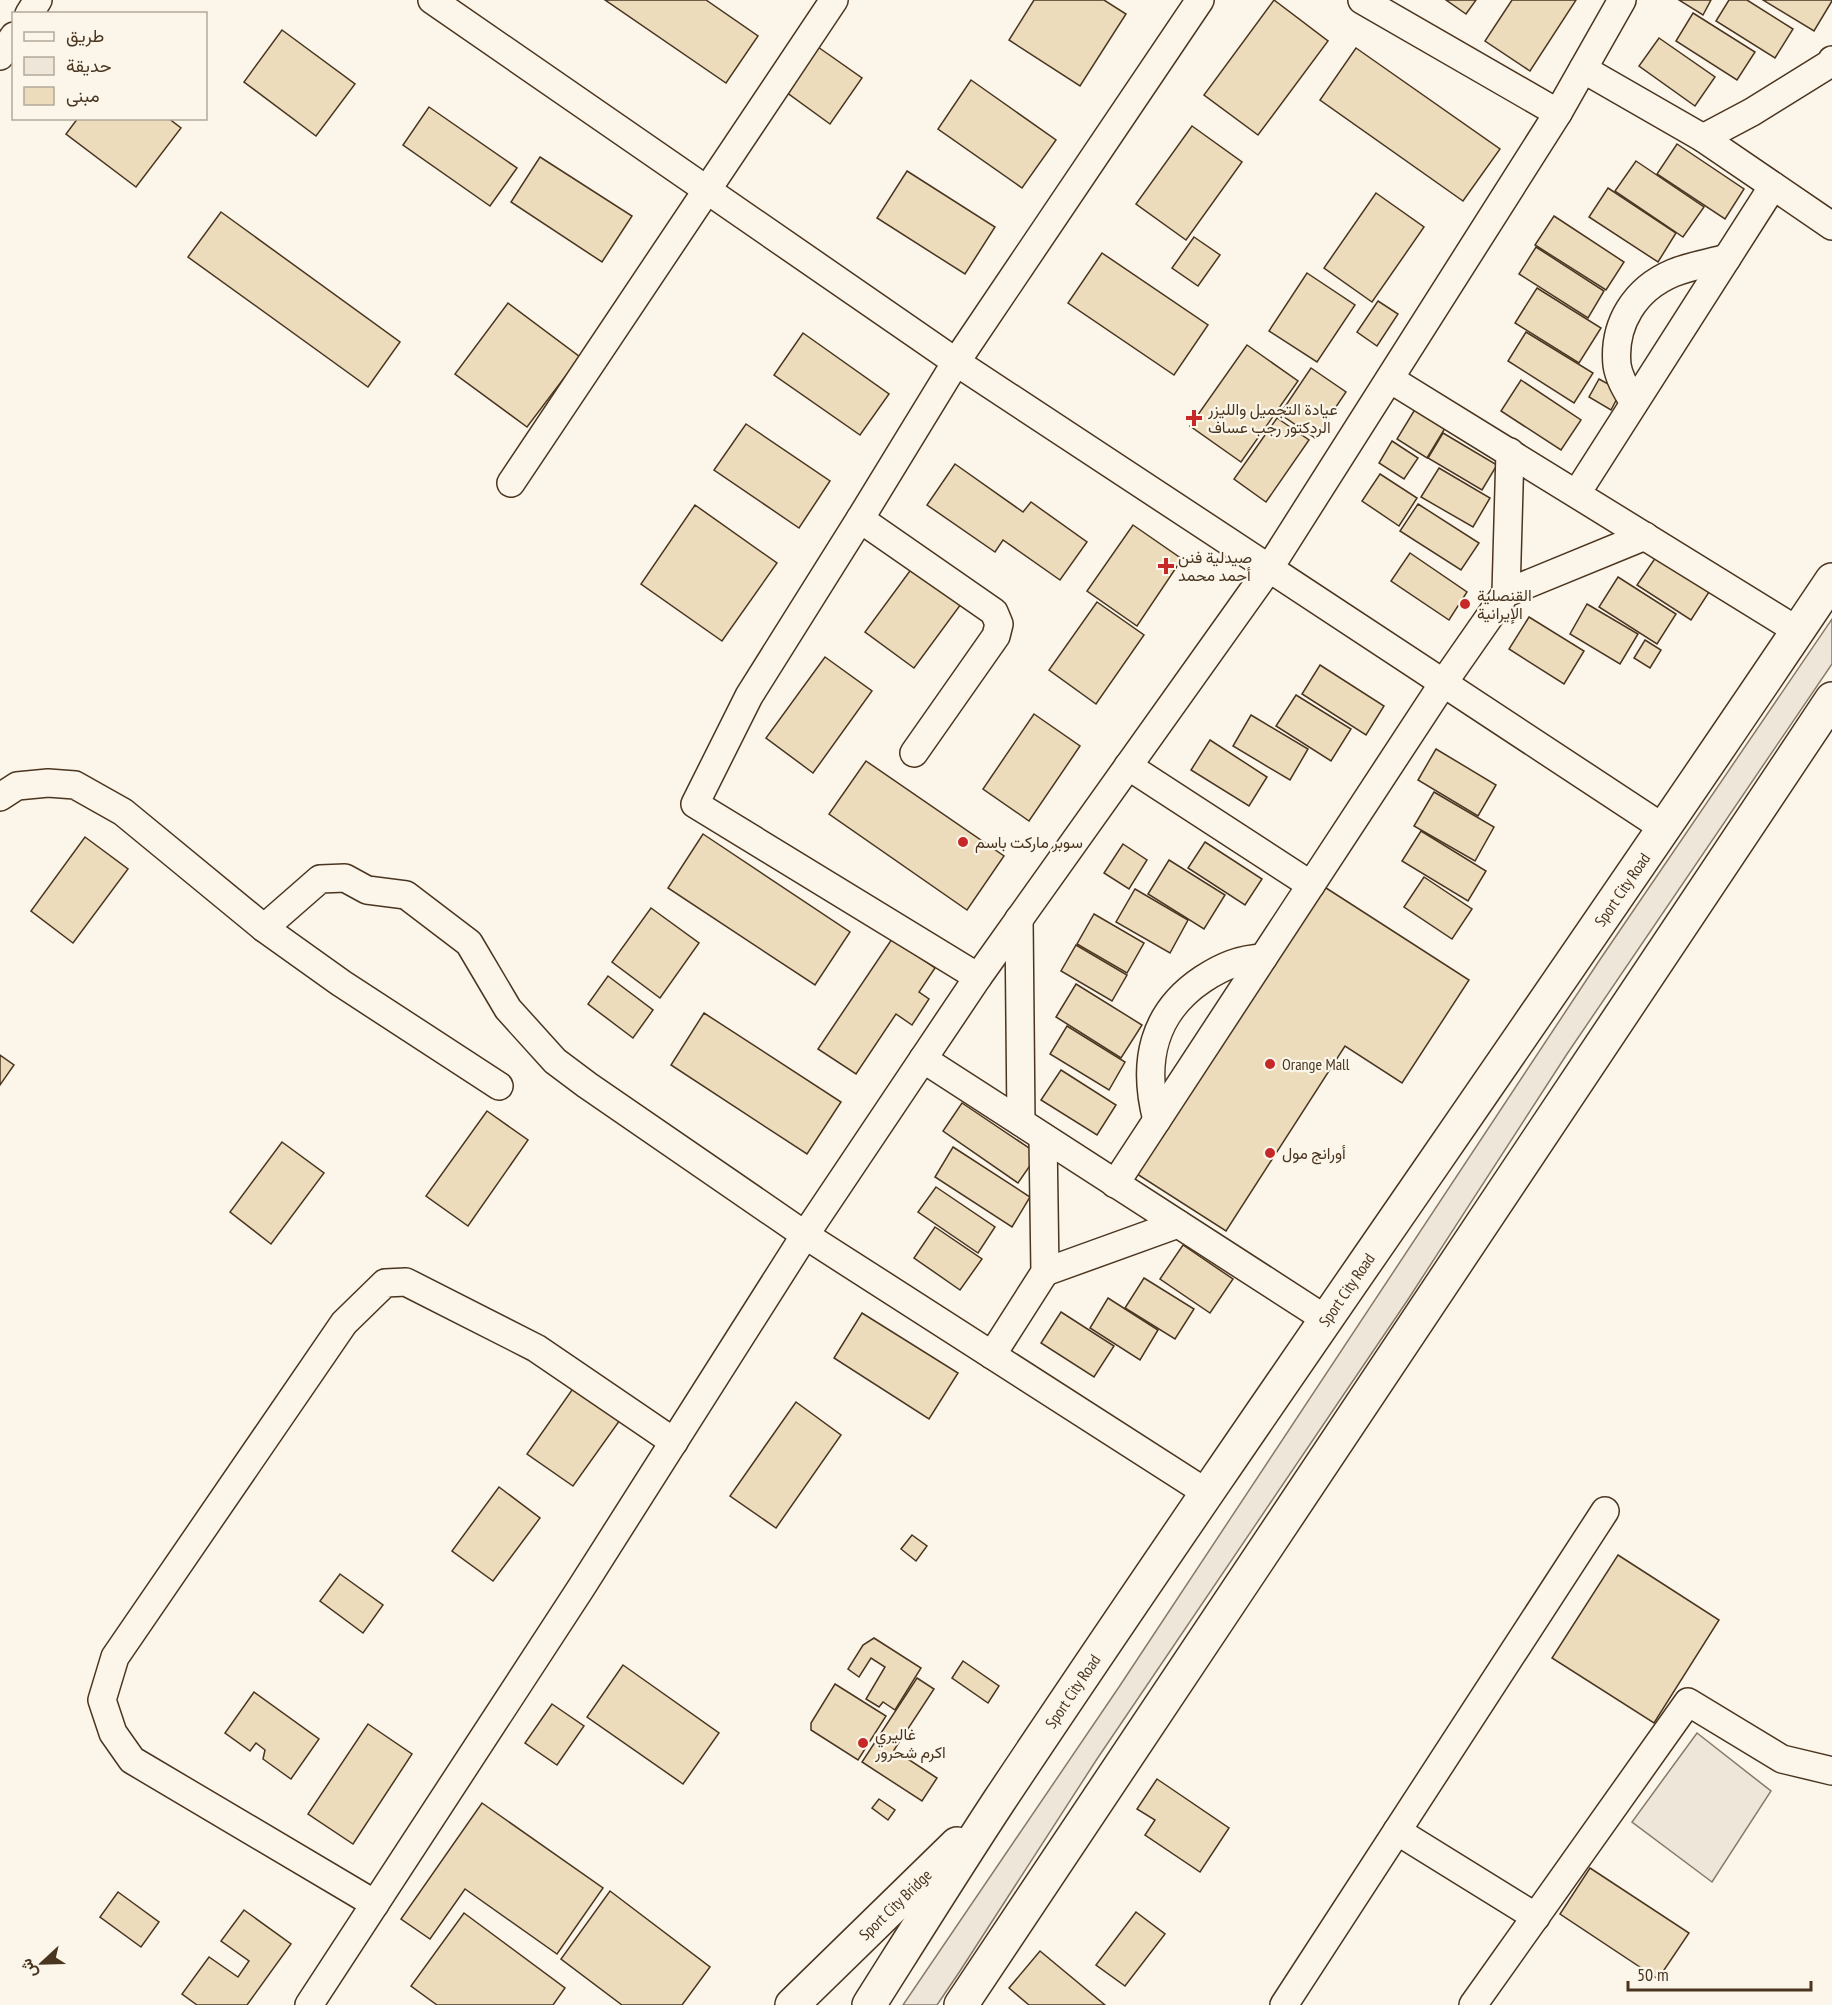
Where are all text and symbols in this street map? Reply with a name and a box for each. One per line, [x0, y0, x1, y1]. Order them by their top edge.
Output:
legend [12, 12, 207, 120]
text: طريق [66, 24, 104, 47]
text: حديقة [66, 54, 112, 77]
text: مبنى [66, 84, 100, 107]
place label: عيادة التجميل والليزر الردكتور رجب عساف [1207, 399, 1338, 438]
marker: عيادة التجميل والليزر الردكتور رجب عساف [1185, 409, 1203, 427]
place label: صيدلية فنن أحمد محمد [1178, 547, 1252, 585]
marker: صيدلية فنن أحمد محمد [1159, 559, 1173, 573]
place label: القنصلية الإيرانية [1477, 585, 1532, 624]
marker: القنصلية الإيرانية [1458, 597, 1472, 611]
place label: سوبر ماركت باسم [975, 832, 1083, 853]
marker: سوبر ماركت باسم [956, 835, 970, 849]
street label: Sport City Road [1590, 849, 1654, 930]
place label: Orange Mall [1282, 1054, 1350, 1074]
marker: Orange Mall [1263, 1057, 1277, 1071]
place label: أورانج مول [1282, 1143, 1346, 1165]
marker: أورانج مول [1263, 1146, 1277, 1160]
street label: Sport City Road [1314, 1249, 1379, 1330]
street label: Sport City Road [1041, 1650, 1105, 1732]
place label: غاليري اكرم شحرور [874, 1724, 946, 1763]
marker: غاليري اكرم شحرور [856, 1736, 870, 1750]
street label: Sport City Bridge [855, 1865, 935, 1944]
north arrow [12, 1933, 72, 1993]
scale bar [1628, 1954, 1811, 1992]
text: ش [15, 1956, 41, 1981]
text: 50 m [1637, 1963, 1669, 1986]

